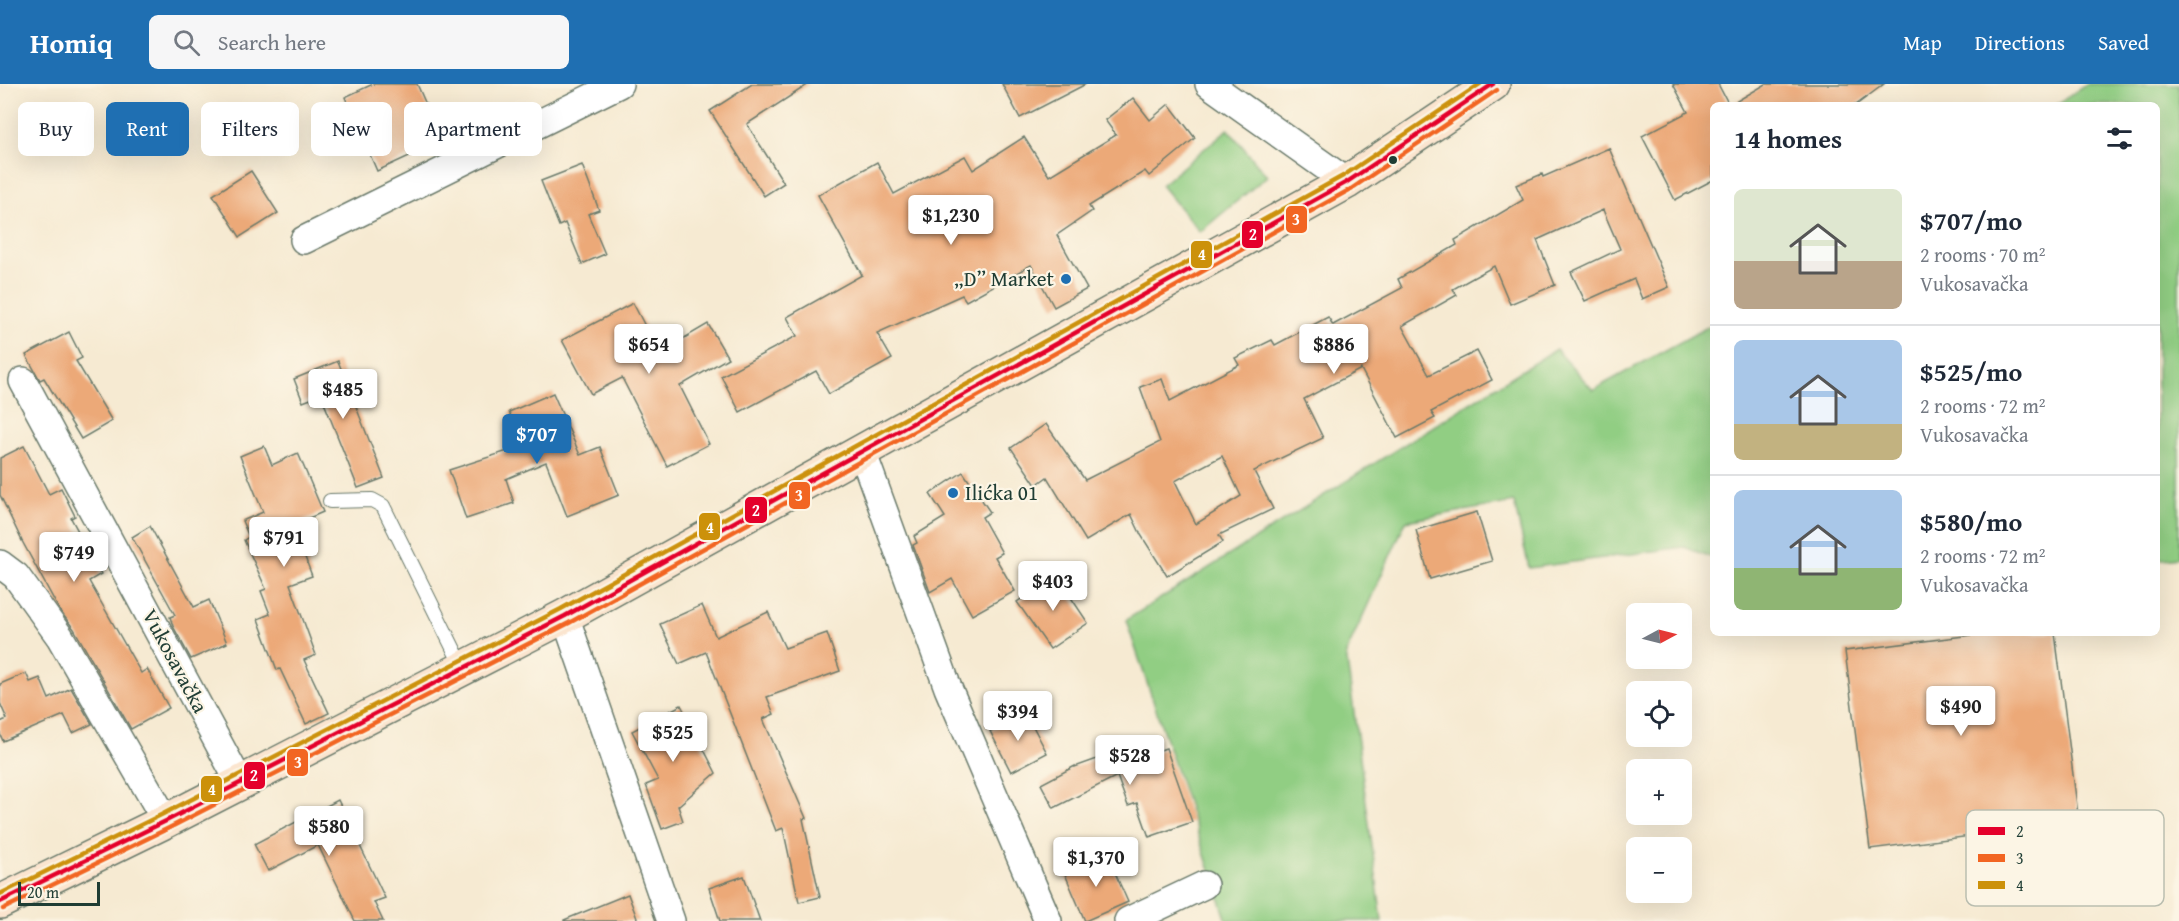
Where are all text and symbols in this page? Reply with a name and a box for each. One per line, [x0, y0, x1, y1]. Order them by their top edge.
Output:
search box [149, 15, 569, 69]
text: Homiq [30, 22, 113, 63]
icon: search [170, 26, 203, 59]
text: Search here [218, 26, 326, 58]
text: Map [1903, 27, 1942, 58]
text: Directions [1975, 27, 2065, 58]
text: Saved [2098, 27, 2149, 58]
chip: Buy [18, 102, 94, 156]
chip: Rent [106, 102, 189, 156]
chip: Filters [201, 102, 299, 156]
chip: New [311, 102, 392, 156]
chip: Apartment [404, 102, 542, 156]
text: 14 homes [1734, 119, 1842, 158]
icon: filters [2103, 122, 2136, 155]
unlabelled marker [1387, 154, 1399, 166]
pin: $1,230 [902, 195, 1000, 246]
text: $1,230 [922, 200, 980, 229]
text: $707/mo [1920, 201, 2022, 240]
line badge: 3 [1285, 205, 1308, 234]
text: 3 [1292, 207, 1300, 231]
icon: home [1782, 213, 1854, 285]
line badge: 2 [1241, 220, 1264, 249]
text: 2 [1249, 222, 1257, 246]
line badge: 4 [1190, 240, 1213, 269]
text: 2 rooms · 70 m² [1920, 240, 2046, 269]
text: 4 [1198, 242, 1206, 266]
place label: „D” Market [954, 263, 1055, 294]
text: Vukosavačka [1920, 269, 2028, 298]
marker: „D” Market [1059, 272, 1073, 286]
pin: $654 [613, 324, 685, 375]
pin: $886 [1298, 324, 1370, 375]
text: $654 [628, 329, 670, 358]
text: $886 [1313, 329, 1355, 358]
text: $525/mo [1920, 352, 2022, 391]
icon: home [1782, 364, 1854, 436]
pin: $485 [307, 369, 379, 420]
text: $485 [322, 374, 364, 403]
text: 2 rooms · 72 m² [1920, 391, 2046, 420]
pin: $707 [501, 414, 573, 465]
text: $707 [516, 419, 558, 448]
text: Vukosavačka [1920, 420, 2028, 449]
place label: Ilićka 01 [965, 477, 1038, 508]
line badge: 3 [788, 481, 811, 510]
text: 3 [795, 483, 803, 507]
marker: Ilićka 01 [946, 486, 960, 500]
line badge: 2 [744, 496, 768, 524]
text: 2 [752, 498, 760, 522]
text: $580/mo [1920, 502, 2022, 541]
line badge: 4 [698, 512, 721, 541]
icon: home [1782, 514, 1854, 586]
text: 4 [706, 515, 714, 539]
pin: $791 [248, 517, 320, 568]
text: $791 [263, 522, 305, 551]
pin: $749 [38, 532, 110, 583]
text: $749 [53, 537, 95, 566]
text: 2 rooms · 72 m² [1920, 541, 2046, 570]
pin: $403 [1017, 561, 1089, 612]
text: $403 [1032, 566, 1074, 595]
text: Vukosavačka [1920, 570, 2028, 599]
street label: Vukosavačka [135, 603, 216, 718]
north arrow [1626, 603, 1692, 669]
map controls [1626, 603, 1692, 903]
button: locate [1626, 681, 1692, 747]
pin: $490 [1925, 686, 1997, 737]
pin: $394 [982, 691, 1054, 742]
text: $490 [1940, 691, 1982, 720]
text: $394 [997, 696, 1039, 725]
pin: $525 [637, 712, 709, 763]
text: $525 [652, 717, 694, 746]
pin: $528 [1094, 735, 1166, 786]
text: $528 [1109, 740, 1151, 769]
line badge: 3 [286, 748, 309, 777]
text: 3 [294, 750, 302, 774]
button: + [1626, 759, 1692, 825]
line badge: 2 [243, 761, 266, 790]
text: 2 [250, 763, 258, 787]
line badge: 4 [200, 775, 223, 803]
text: 4 [208, 777, 216, 801]
pin: $580 [293, 806, 365, 857]
legend [1966, 810, 2164, 906]
text: $580 [308, 811, 350, 840]
text: 2 [2016, 819, 2024, 843]
pin: $1,370 [1047, 837, 1145, 888]
button: − [1626, 837, 1692, 903]
text: $1,370 [1067, 842, 1125, 871]
text: 3 [2016, 846, 2024, 870]
text: 4 [2016, 873, 2024, 897]
scale bar [18, 879, 100, 906]
text: 20 m [27, 880, 59, 904]

